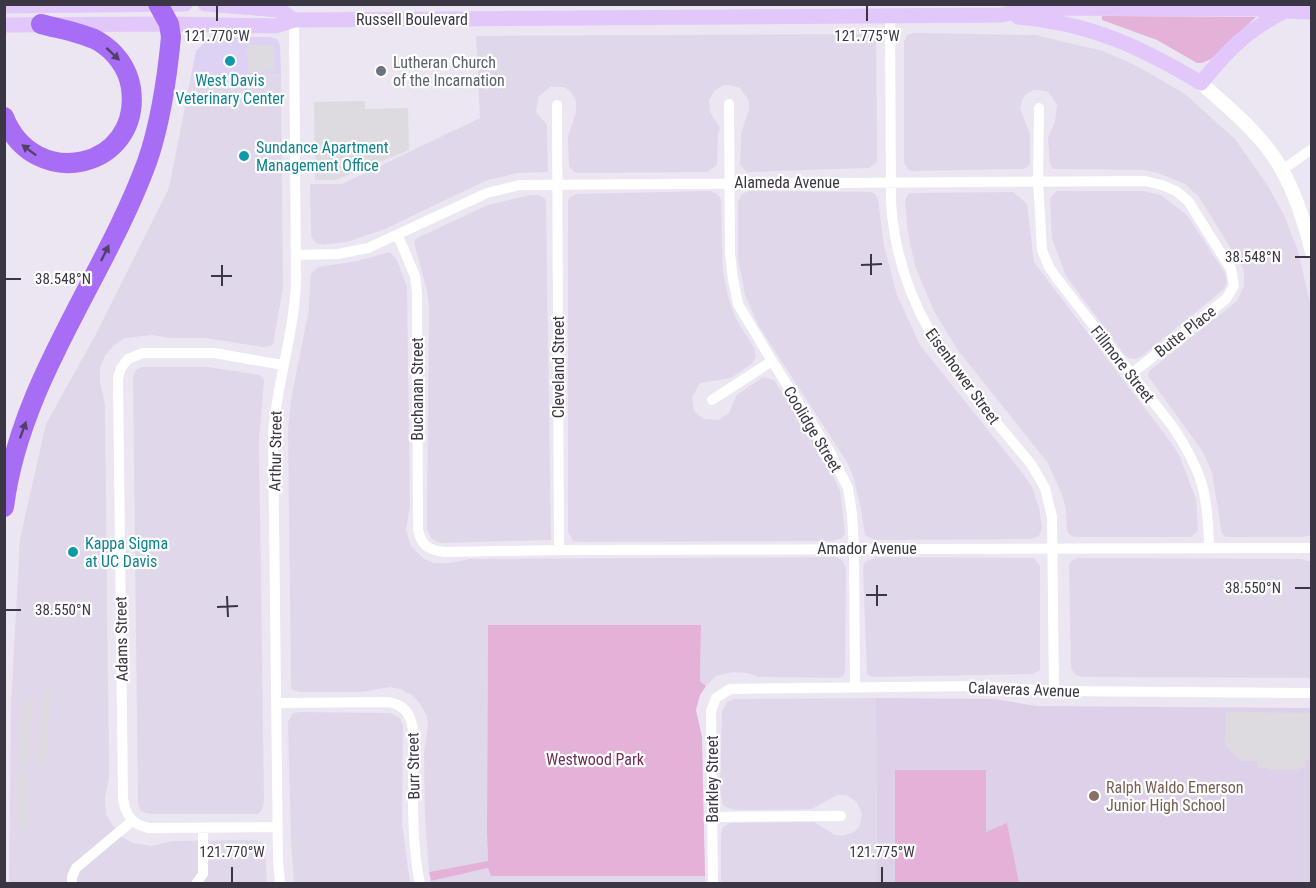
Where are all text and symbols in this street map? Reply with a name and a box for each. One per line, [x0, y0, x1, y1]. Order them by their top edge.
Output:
street label: Russell Boulevard [356, 10, 468, 29]
text: 121.770°W [184, 27, 250, 45]
text: 121.775°W [834, 27, 900, 45]
one-way arrow [105, 47, 120, 61]
place label: Lutheran Church of the Incarnation [393, 53, 505, 90]
marker: West Davis Veterinary Center [223, 54, 237, 68]
marker: Lutheran Church of the Incarnation [374, 64, 388, 78]
place label: West Davis Veterinary Center [175, 71, 285, 108]
place label: Sundance Apartment Management Office [256, 138, 389, 175]
one-way arrow [21, 144, 37, 156]
marker: Sundance Apartment Management Office [237, 149, 251, 163]
street label: Alameda Avenue [734, 173, 840, 192]
one-way arrow [100, 245, 110, 262]
text: 38.548°N [1225, 248, 1281, 266]
text: 38.548°N [35, 270, 91, 288]
street label: Butte Place [1151, 302, 1220, 361]
street label: Cleveland Street [549, 315, 568, 418]
street label: Fillmore Street [1087, 322, 1159, 407]
street label: Eisenhower Street [921, 325, 1004, 428]
street label: Buchanan Street [408, 337, 427, 441]
street label: Coolidge Street [779, 383, 846, 476]
street label: Arthur Street [265, 410, 286, 492]
one-way arrow [18, 421, 28, 439]
place label: Kappa Sigma at UC Davis [85, 534, 168, 571]
street label: Amador Avenue [817, 539, 917, 558]
marker: Kappa Sigma at UC Davis [66, 545, 80, 559]
text: 38.550°N [1225, 579, 1281, 597]
street label: Adams Street [111, 596, 132, 682]
text: 38.550°N [35, 601, 91, 619]
street label: Calaveras Avenue [968, 678, 1080, 701]
street label: Burr Street [403, 732, 424, 800]
street label: Barkley Street [703, 735, 722, 823]
park label: Westwood Park [546, 750, 645, 769]
place label: Ralph Waldo Emerson Junior High School [1106, 778, 1243, 815]
marker: Ralph Waldo Emerson Junior High School [1087, 789, 1101, 803]
text: 121.770°W [199, 843, 265, 861]
text: 121.775°W [849, 843, 915, 861]

